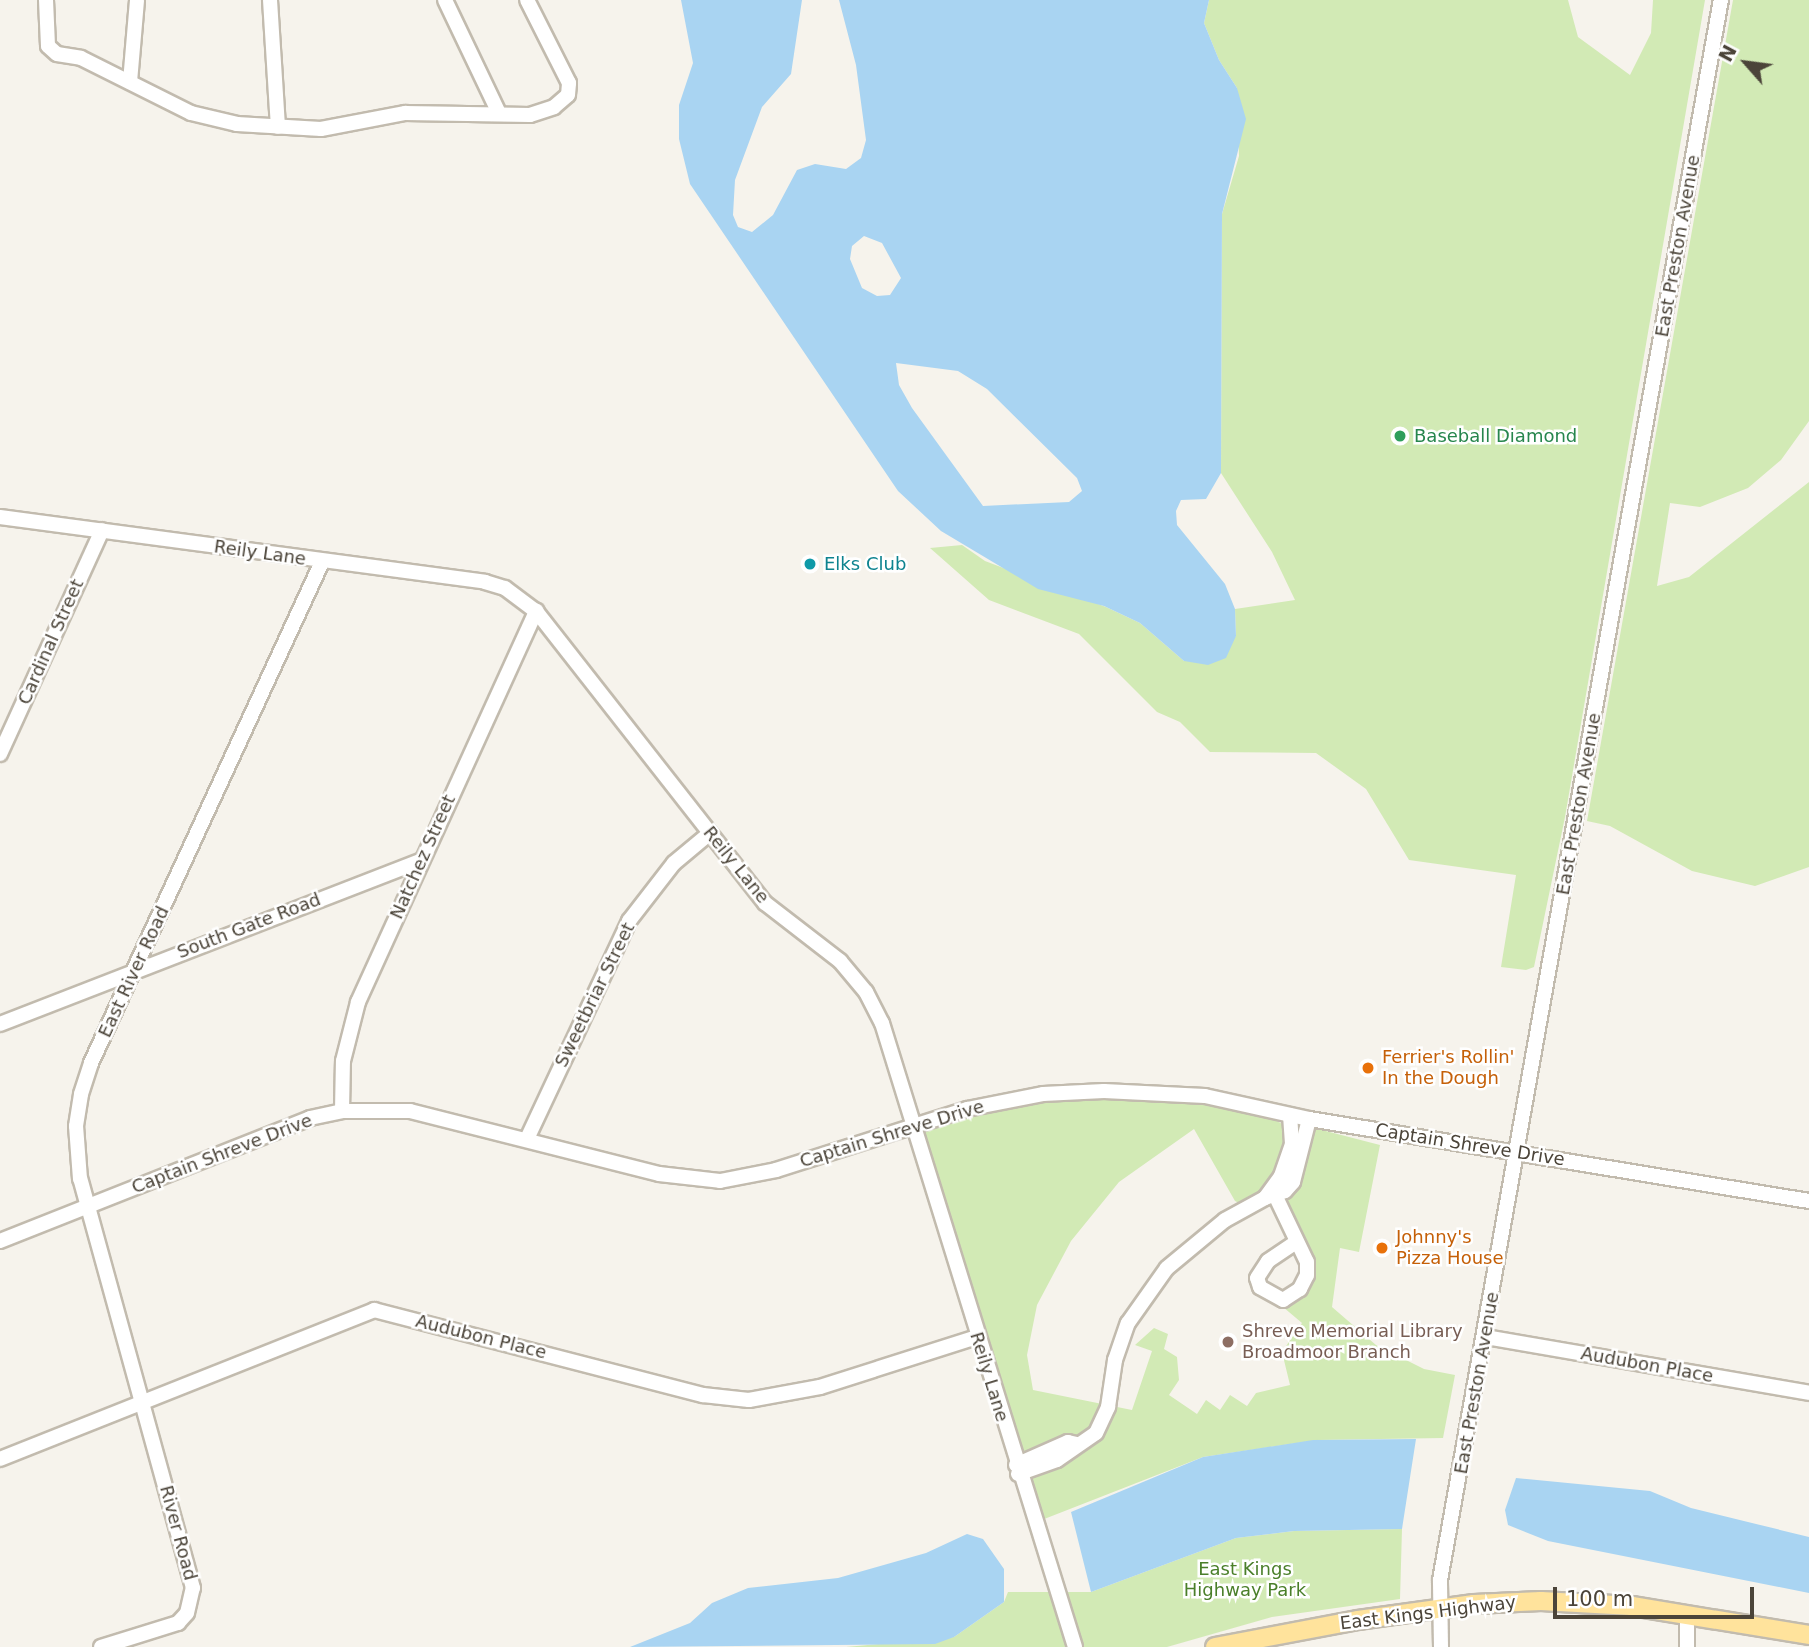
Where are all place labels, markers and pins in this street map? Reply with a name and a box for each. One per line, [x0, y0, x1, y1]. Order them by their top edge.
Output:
place label: Baseball Diamond [1414, 425, 1577, 447]
marker: Baseball Diamond [1392, 428, 1408, 444]
place label: Elks Club [824, 553, 906, 575]
marker: Elks Club [802, 556, 818, 572]
place label: Ferrier's Rollin' In the Dough [1382, 1047, 1515, 1090]
marker: Ferrier's Rollin' In the Dough [1360, 1060, 1376, 1076]
place label: Johnny's Pizza House [1396, 1227, 1504, 1270]
marker: Johnny's Pizza House [1374, 1240, 1390, 1256]
place label: Shreve Memorial Library Broadmoor Branch [1242, 1321, 1463, 1364]
marker: Shreve Memorial Library Broadmoor Branch [1220, 1334, 1236, 1350]

